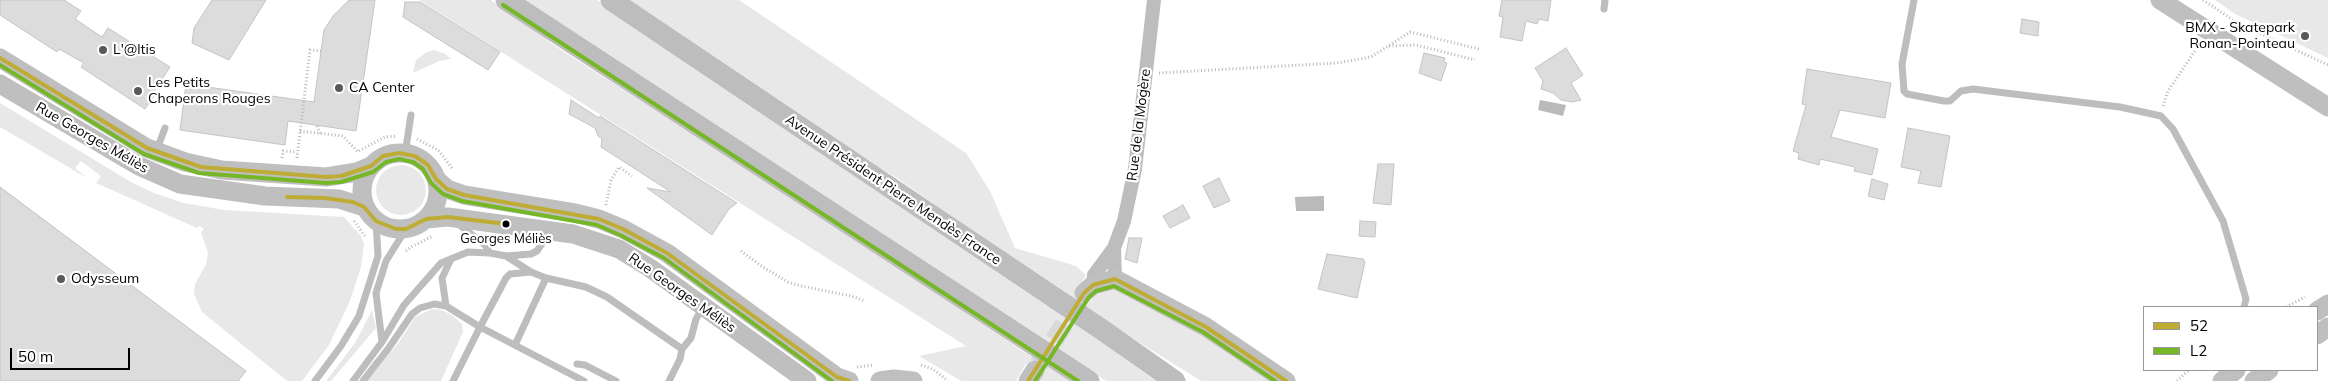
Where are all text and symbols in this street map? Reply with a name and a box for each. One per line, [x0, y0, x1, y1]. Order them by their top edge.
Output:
place label: BMX - Skatepark Ronan-Pointeau [2185, 20, 2295, 52]
marker: BMX - Skatepark Ronan-Pointeau [2299, 30, 2311, 42]
place label: L'@ltis [113, 42, 156, 58]
marker: L'@ltis [97, 44, 109, 56]
street label: Rue de la Mogère [1124, 68, 1154, 182]
place label: Les Petits Chaperons Rouges [148, 75, 271, 108]
place label: CA Center [349, 80, 415, 96]
marker: CA Center [333, 82, 345, 94]
marker: Les Petits Chaperons Rouges [132, 85, 144, 97]
street label: Rue Georges Méliès [33, 99, 151, 177]
street label: Avenue Président Pierre Mendès France [782, 111, 1004, 269]
marker: Georges Méliès [501, 219, 511, 229]
place label: Georges Méliès [460, 231, 552, 247]
street label: Rue Georges Méliès [625, 250, 739, 336]
place label: Odysseum [71, 271, 139, 287]
marker: Odysseum [55, 273, 67, 285]
legend [2143, 306, 2318, 371]
text: 52 [2190, 316, 2208, 335]
scale bar [12, 338, 132, 370]
text: L2 [2190, 341, 2207, 360]
text: 50 m [18, 347, 53, 366]

